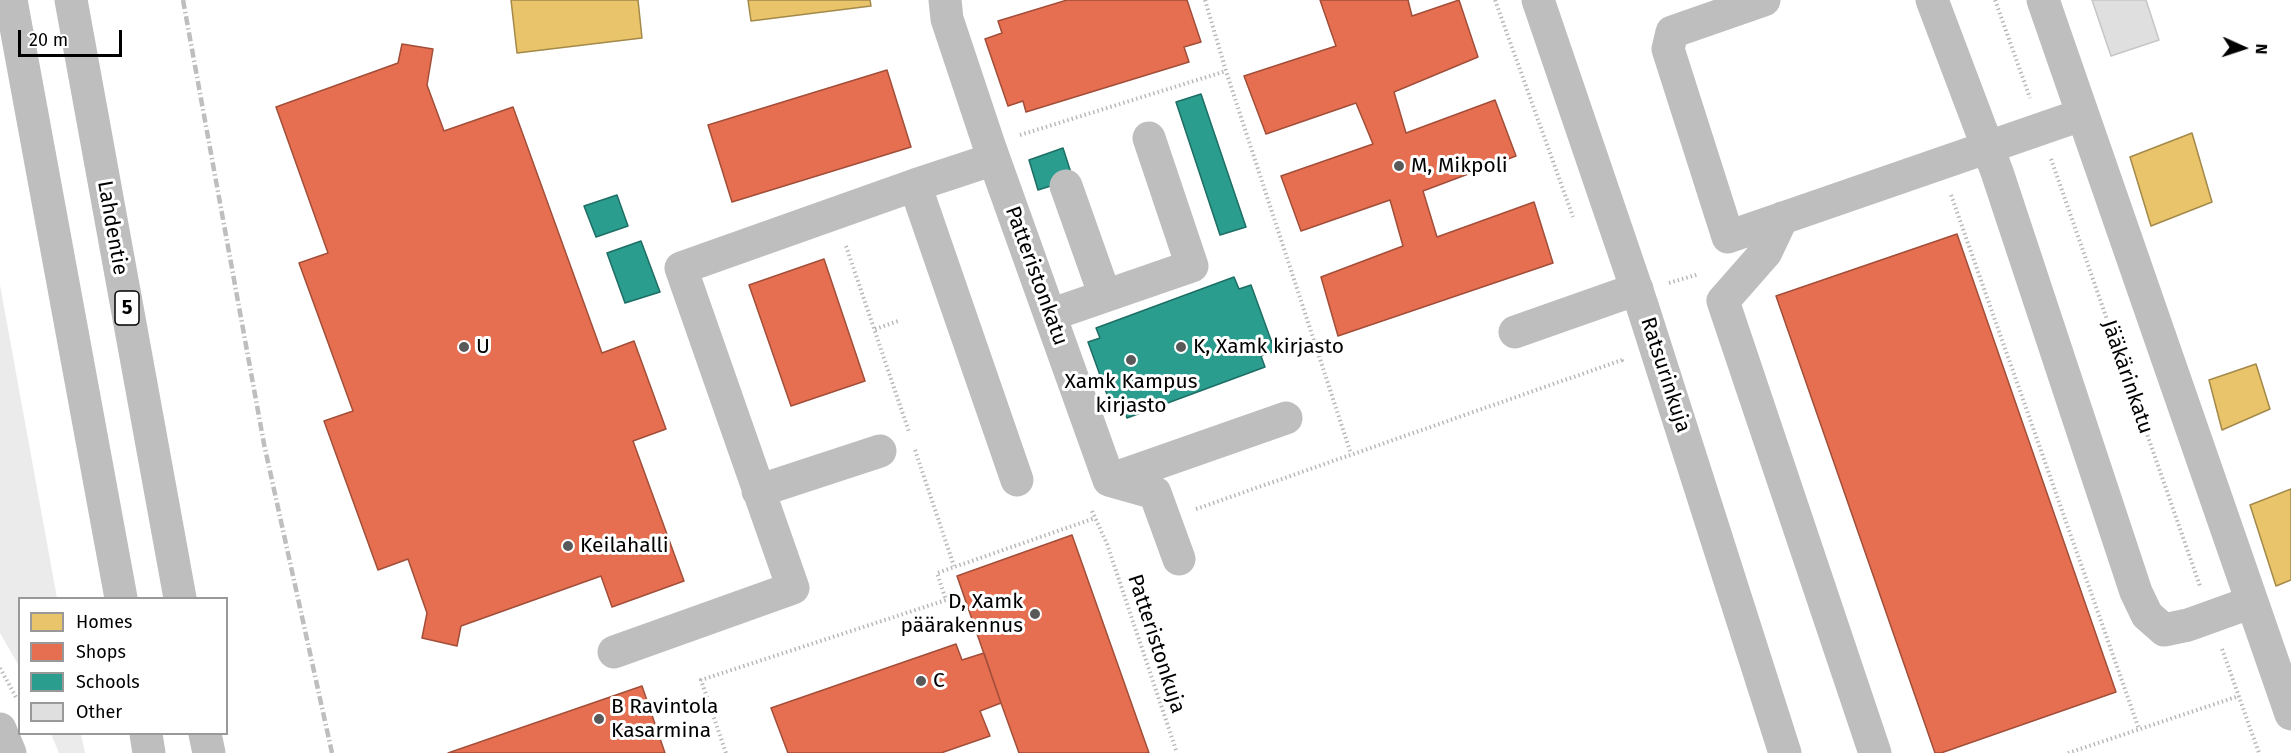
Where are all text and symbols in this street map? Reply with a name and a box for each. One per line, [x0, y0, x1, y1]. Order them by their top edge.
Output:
scale bar [21, 18, 124, 56]
north arrow [2213, 18, 2273, 78]
text: 20 m [29, 29, 68, 51]
text: N [2252, 43, 2271, 55]
place label: M, Mikpoli [1411, 153, 1508, 179]
marker: M, Mikpoli [1392, 159, 1406, 173]
street label: Lahdentie [91, 179, 133, 277]
street label: Patteristonkatu [999, 203, 1073, 349]
road number: 5 [115, 291, 139, 325]
street label: Ratsurinkuja [1634, 314, 1696, 436]
street label: Jääkärinkatu [2096, 317, 2158, 437]
place label: U [476, 334, 490, 360]
place label: K, Xamk kirjasto [1193, 334, 1344, 360]
marker: U [457, 340, 471, 354]
marker: K, Xamk kirjasto [1174, 340, 1188, 354]
marker: Xamk Kampus kirjasto [1124, 353, 1138, 367]
place label: Xamk Kampus kirjasto [1064, 369, 1198, 419]
place label: Keilahalli [580, 533, 669, 559]
marker: Keilahalli [561, 539, 575, 553]
street label: Patteristonkuja [1122, 571, 1190, 717]
place label: D, Xamk päärakennus [901, 589, 1023, 639]
legend [18, 597, 228, 735]
marker: D, Xamk päärakennus [1028, 607, 1042, 621]
text: Homes [76, 611, 132, 633]
text: Shops [76, 641, 126, 663]
place label: C [933, 668, 945, 694]
text: Schools [76, 671, 140, 693]
marker: C [914, 674, 928, 688]
place label: B Ravintola Kasarmina [611, 694, 718, 744]
text: Other [76, 701, 122, 723]
marker: B Ravintola Kasarmina [592, 712, 606, 726]

